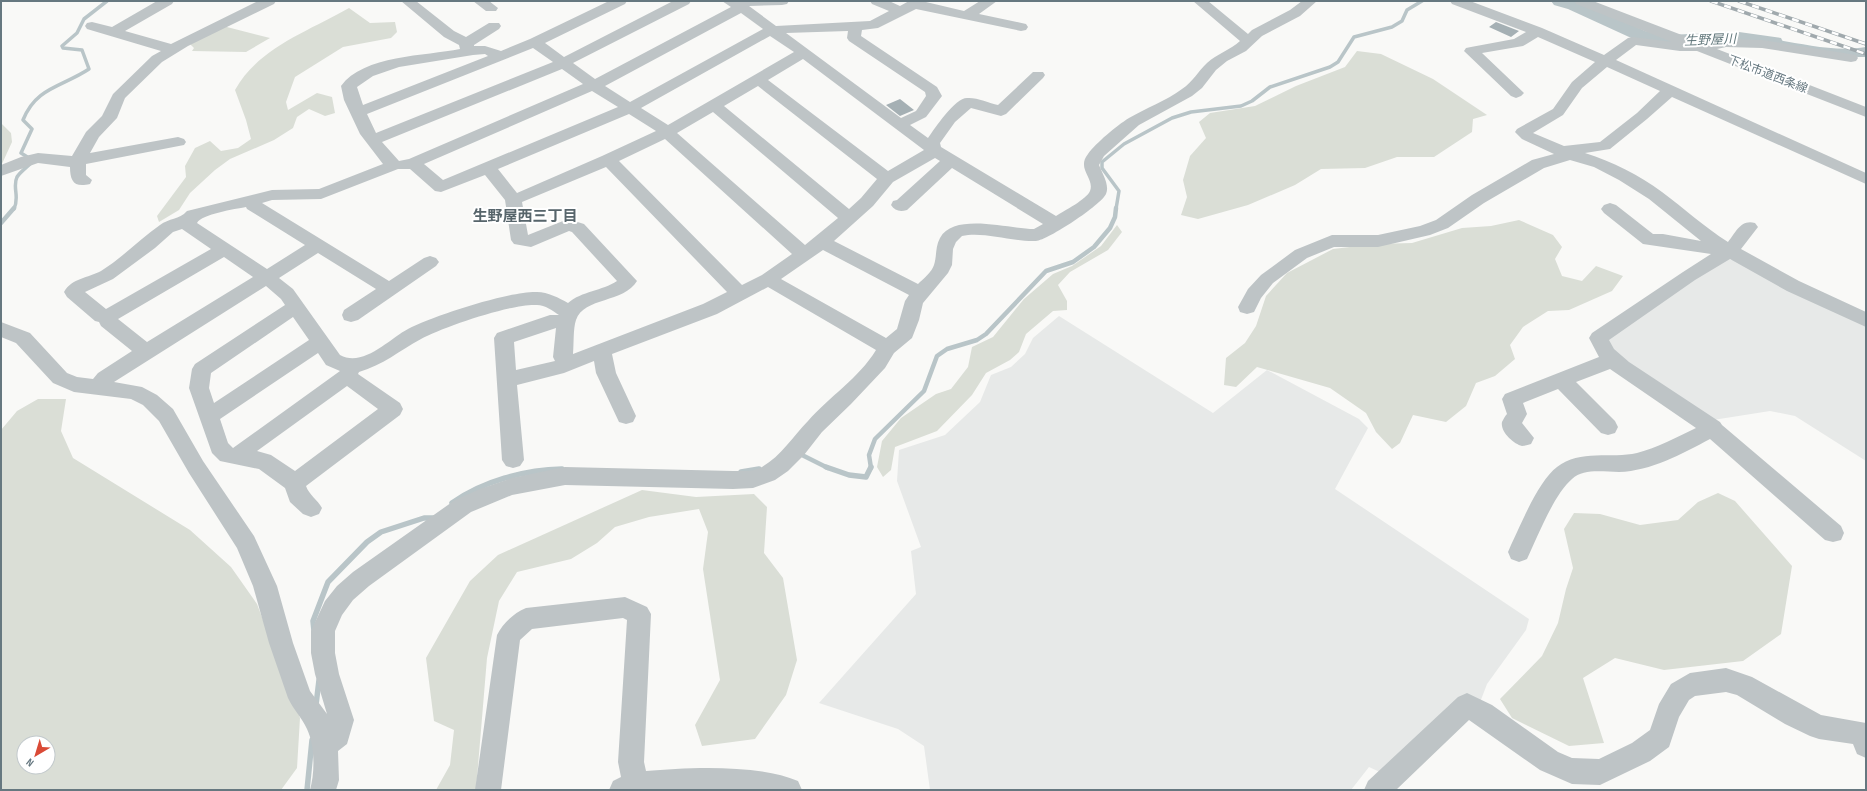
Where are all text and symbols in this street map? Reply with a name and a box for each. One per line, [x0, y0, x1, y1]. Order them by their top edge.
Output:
water label: 生野屋川 [1684, 31, 1738, 49]
street label: 下松市道西条線 [1726, 52, 1810, 97]
district label: 生野屋西三丁目 [472, 207, 578, 226]
north arrow [16, 735, 56, 775]
text: N [24, 755, 36, 769]

